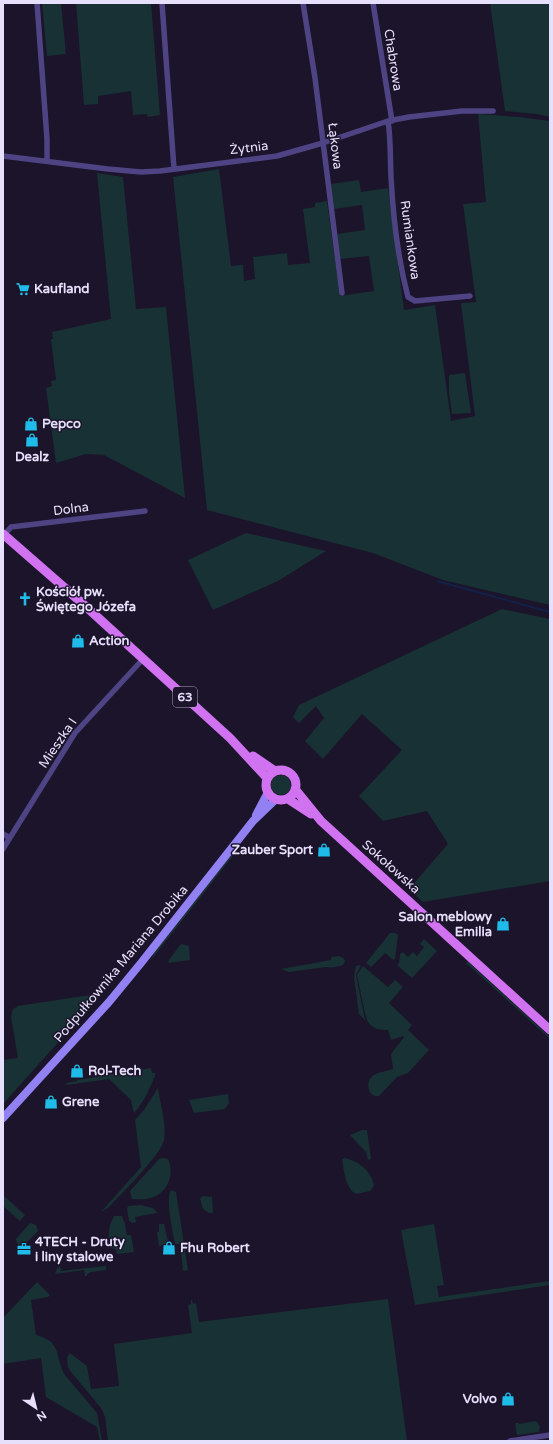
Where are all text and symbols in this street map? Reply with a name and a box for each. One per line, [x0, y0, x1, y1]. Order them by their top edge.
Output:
street label: Chabrowa [380, 28, 406, 92]
street label: Łąkowa [324, 122, 346, 170]
street label: Żytnia [229, 138, 269, 158]
street label: Rumiankowa [397, 199, 423, 281]
supermarket icon: Kaufland [15, 281, 31, 297]
place label: Kaufland [34, 281, 90, 297]
shop icon: Pepco [23, 416, 39, 432]
place label: Pepco [42, 416, 81, 432]
shop icon: Dealz [24, 432, 40, 448]
place label: Dealz [15, 449, 49, 465]
street label: Dolna [52, 499, 90, 519]
place label: Kościół pw. Świętego Józefa [36, 584, 136, 615]
church icon: Kościół pw. Świętego Józefa [17, 591, 33, 607]
shop icon: Action [70, 633, 86, 649]
place label: Action [89, 633, 130, 649]
road number: 63 [173, 687, 197, 707]
street label: Mieszka I [35, 715, 81, 771]
street label: Sokołowska [359, 837, 423, 897]
place label: Zauber Sport [232, 842, 313, 858]
shop icon: Zauber Sport [316, 842, 332, 858]
street label: Podpułkownika Mariana Drobika [51, 882, 191, 1046]
place label: Salon meblowy Emilia [398, 909, 492, 940]
shop icon: Salon meblowy Emilia [495, 916, 511, 932]
shop icon: Rol-Tech [69, 1063, 85, 1079]
place label: Rol-Tech [88, 1063, 141, 1079]
shop icon: Grene [43, 1094, 59, 1110]
place label: Grene [62, 1094, 100, 1110]
place label: 4TECH - Druty i liny stalowe [35, 1234, 125, 1265]
shop icon: Fhu Robert [161, 1240, 177, 1256]
place label: Fhu Robert [180, 1240, 250, 1256]
office icon: 4TECH - Druty i liny stalowe [16, 1241, 32, 1257]
north arrow [16, 1388, 56, 1428]
place label: Volvo [463, 1391, 497, 1407]
shop icon: Volvo [500, 1391, 516, 1407]
text: N [34, 1408, 49, 1424]

